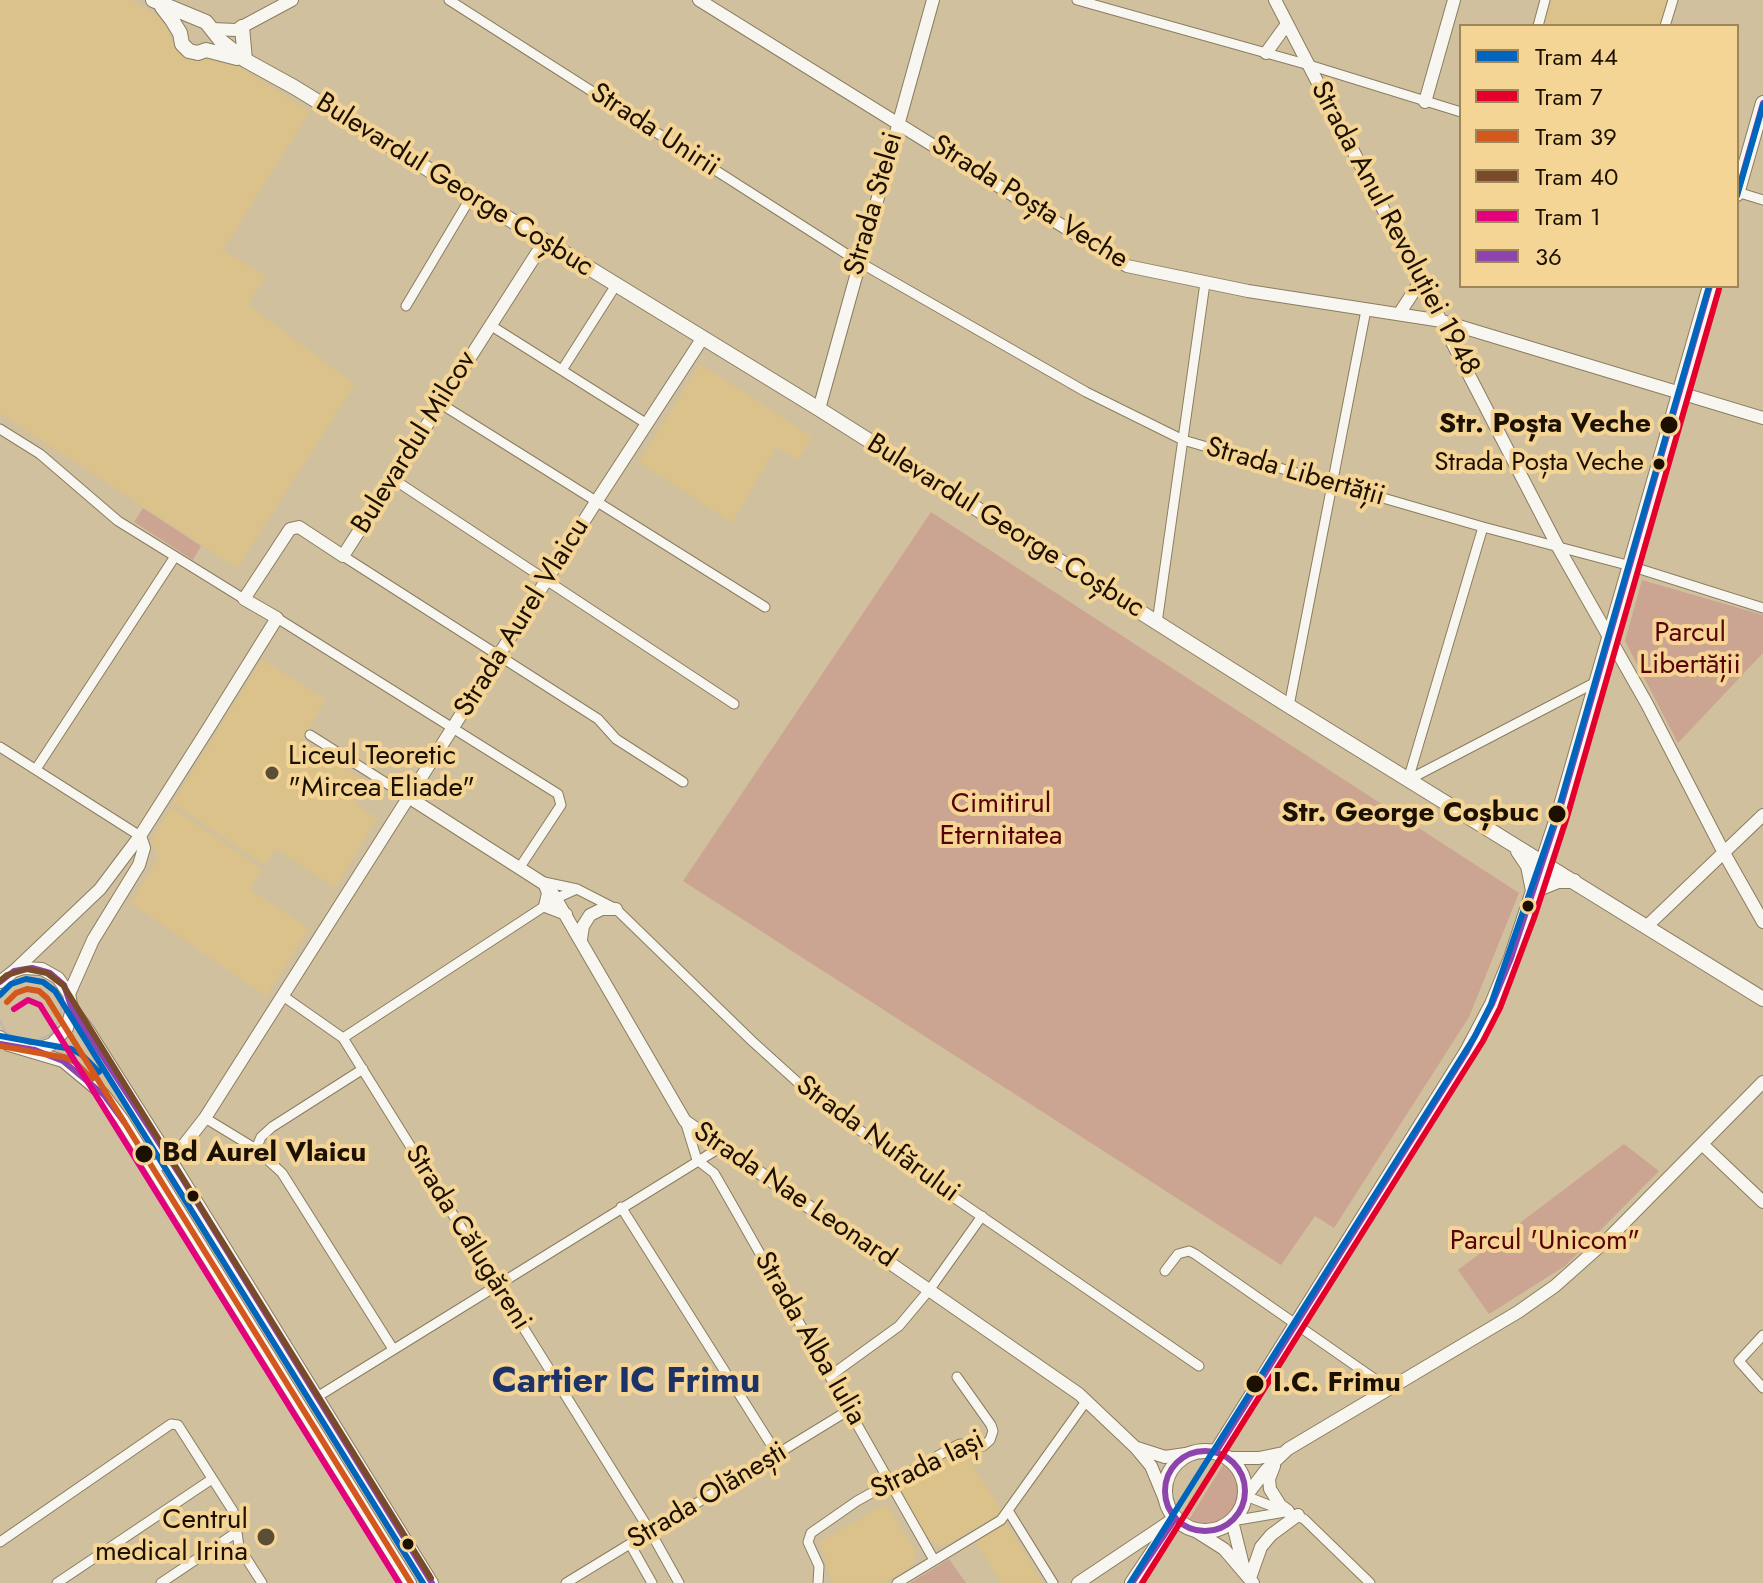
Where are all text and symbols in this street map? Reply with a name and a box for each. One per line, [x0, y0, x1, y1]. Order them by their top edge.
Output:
legend [1459, 24, 1739, 288]
text: Tram 44 [1535, 39, 1618, 74]
street label: Strada Anul Revoluției 1948 [1302, 76, 1486, 382]
street label: Strada Unirii [583, 77, 725, 185]
text: Tram 7 [1535, 79, 1603, 114]
street label: Bulevardul George Coșbuc [309, 87, 599, 285]
text: Tram 39 [1535, 119, 1617, 154]
street label: Strada Stelei [839, 128, 911, 280]
street label: Strada Poșta Veche [924, 129, 1134, 277]
text: Tram 40 [1535, 159, 1618, 194]
text: Tram 1 [1535, 199, 1601, 234]
text: 36 [1535, 239, 1562, 274]
street label: Bulevardul Milcov [345, 346, 485, 540]
place label: Str. Poșta Veche [1439, 408, 1651, 442]
marker: Str. Poșta Veche [1658, 414, 1680, 436]
street label: Bulevardul George Coșbuc [860, 428, 1150, 626]
street label: Strada Libertății [1202, 431, 1388, 515]
place label: Strada Poșta Veche [1434, 448, 1644, 480]
marker: Strada Poșta Veche [1651, 456, 1667, 472]
street label: Strada Aurel Vlaicu [448, 513, 598, 723]
park label: Parcul Libertății [1639, 617, 1741, 683]
place label: Liceul Teoretic "Mircea Eliade" [288, 740, 475, 806]
marker: Liceul Teoretic "Mircea Eliade" [263, 764, 281, 782]
park label: Cimitirul Eternitatea [940, 788, 1062, 854]
place label: Str. George Coșbuc [1281, 797, 1539, 831]
marker: Str. George Coșbuc [1546, 803, 1568, 825]
unlabelled marker [1520, 898, 1536, 914]
street label: Strada Nufărului [789, 1069, 965, 1211]
street label: Strada Nae Leonard [686, 1116, 902, 1276]
place label: Bd Aurel Vlaicu [162, 1137, 366, 1171]
street label: Strada Călugăreni [397, 1139, 537, 1337]
marker: Bd Aurel Vlaicu [133, 1143, 155, 1165]
unlabelled marker [185, 1188, 201, 1204]
park label: Parcul 'Unicom" [1450, 1225, 1640, 1259]
street label: Strada Alba Iulia [746, 1246, 872, 1432]
district label: Cartier IC Frimu [492, 1361, 760, 1405]
place label: I.C. Frimu [1273, 1367, 1401, 1401]
marker: I.C. Frimu [1244, 1373, 1266, 1395]
street label: Strada Iași [866, 1424, 990, 1508]
street label: Strada Olănești [622, 1436, 794, 1558]
place label: Centrul medical Irina [95, 1504, 248, 1570]
marker: Centrul medical Irina [255, 1526, 277, 1548]
unlabelled marker [400, 1536, 416, 1552]

